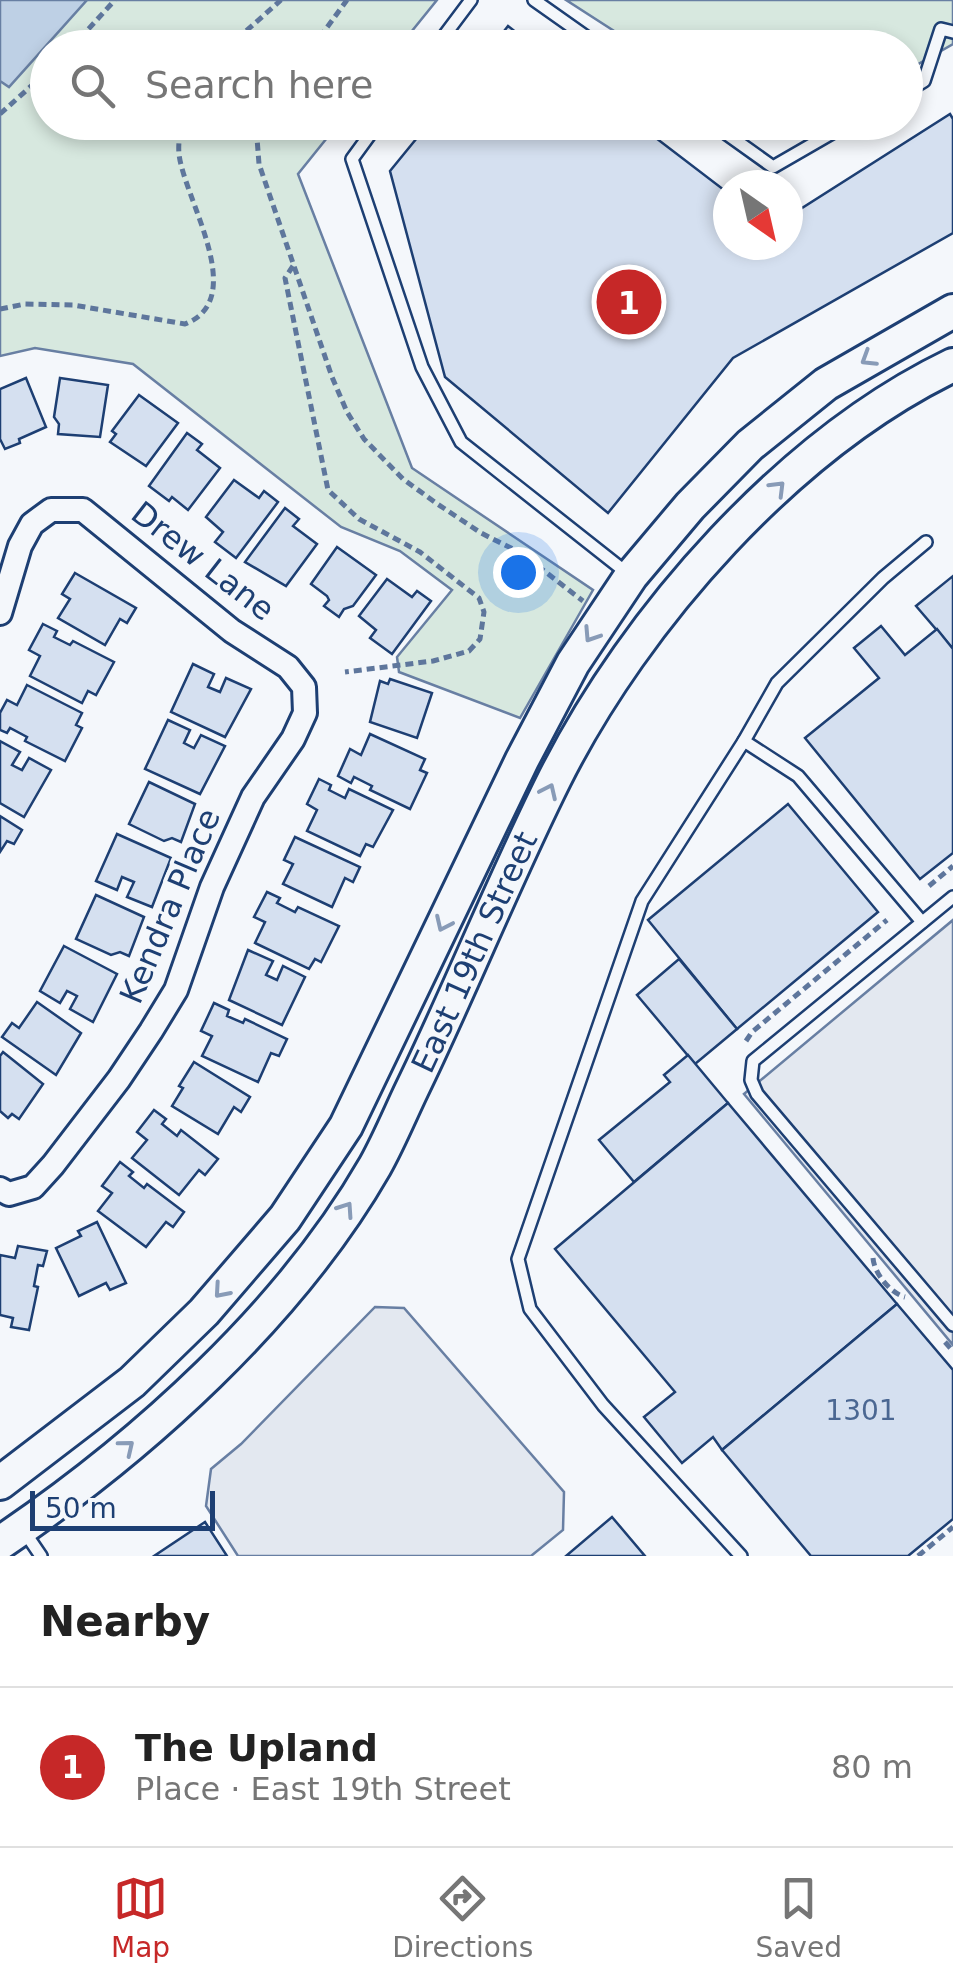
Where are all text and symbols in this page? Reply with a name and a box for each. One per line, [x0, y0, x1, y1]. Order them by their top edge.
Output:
search box [30, 30, 923, 140]
icon: search [65, 58, 120, 113]
text: Search here [145, 63, 373, 107]
north arrow [713, 170, 803, 260]
pin: 1 [596, 264, 662, 340]
one-way arrow [861, 346, 879, 365]
one-way arrow [767, 481, 785, 499]
street label: Drew Lane [124, 494, 282, 628]
your location [493, 547, 544, 598]
one-way arrow [584, 624, 603, 642]
one-way arrow [537, 783, 557, 801]
street label: Kendra Place [112, 803, 228, 1009]
street label: East 19th Street [404, 826, 545, 1079]
one-way arrow [436, 914, 456, 932]
one-way arrow [334, 1201, 352, 1220]
one-way arrow [215, 1280, 233, 1298]
house number: 1301 [825, 1394, 897, 1427]
one-way arrow [116, 1442, 134, 1459]
scale bar [30, 1486, 215, 1530]
text: 50 m [45, 1492, 117, 1525]
text: Nearby [40, 1597, 210, 1646]
text: The Upland [135, 1726, 378, 1770]
text: 1 [61, 1748, 84, 1786]
text: 80 m [831, 1748, 913, 1786]
text: Place · East 19th Street [135, 1770, 511, 1808]
tab: Map [111, 1871, 170, 1964]
tab: Directions [392, 1871, 533, 1964]
tab: Saved [755, 1871, 842, 1964]

